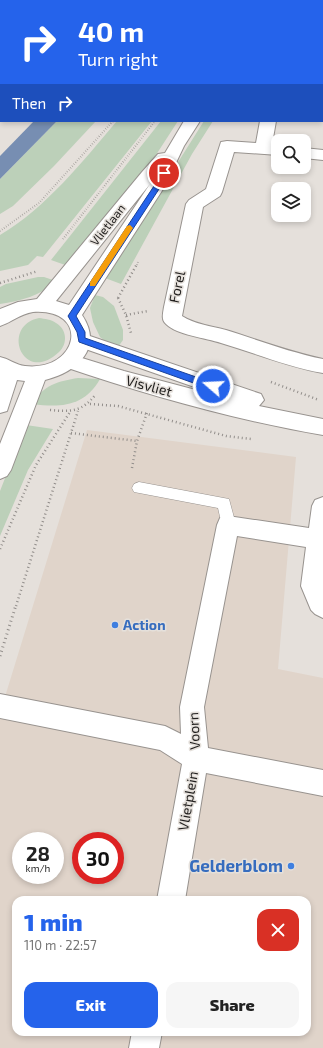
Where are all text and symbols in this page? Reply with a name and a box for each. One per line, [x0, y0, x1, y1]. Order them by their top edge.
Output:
text: 40 m [78, 14, 144, 48]
icon: right [12, 16, 64, 68]
text: Turn right [78, 48, 158, 70]
icon: right [54, 92, 76, 114]
text: Then [12, 94, 46, 112]
map controls [271, 134, 311, 222]
button: search [271, 134, 311, 174]
pin [147, 156, 181, 190]
icon: arrive [153, 162, 175, 184]
button: layers [271, 182, 311, 222]
street label: Vlietlaan [87, 201, 128, 248]
street label: Forel [165, 268, 188, 305]
position arrow [192, 365, 234, 407]
street label: Visvliet [124, 371, 174, 400]
place label: Action [123, 616, 166, 633]
marker: Action [110, 620, 120, 630]
street label: Voorn [184, 712, 203, 750]
street label: Vlietplein [174, 770, 201, 832]
speed limit sign: 30 [72, 832, 124, 884]
text: 28 [26, 841, 50, 865]
place label: Gelderblom [189, 855, 283, 875]
marker: Gelderblom [286, 861, 296, 871]
text: km/h [26, 862, 50, 874]
text: 1 min [24, 907, 83, 936]
button: close [257, 909, 299, 951]
text: 110 m · 22:57 [24, 937, 97, 953]
button: Exit [24, 982, 158, 1028]
button: Share [166, 982, 299, 1028]

